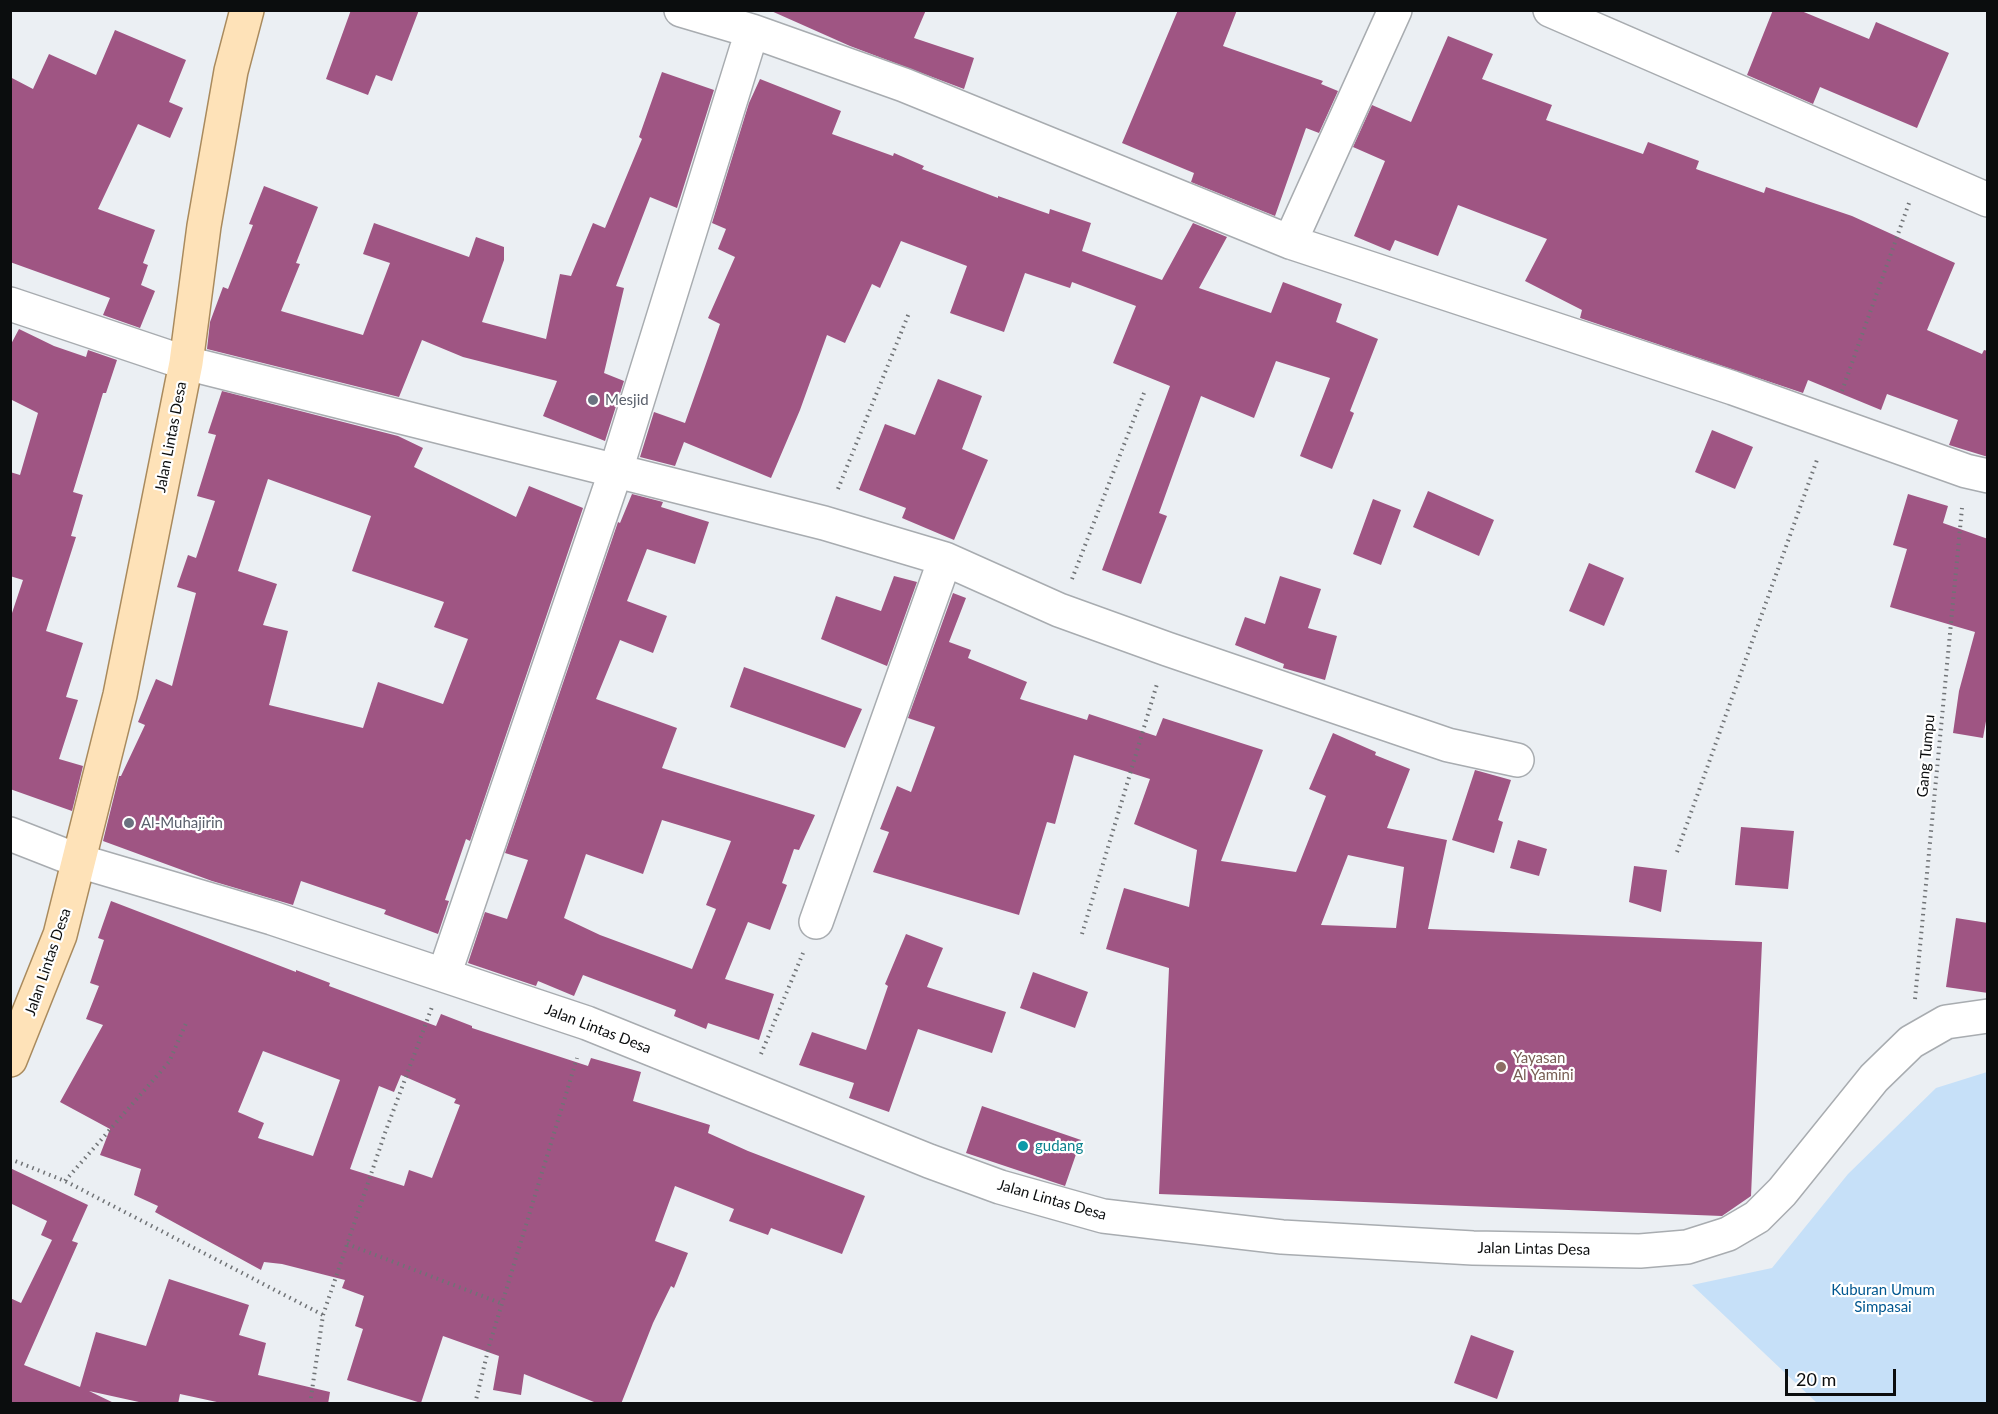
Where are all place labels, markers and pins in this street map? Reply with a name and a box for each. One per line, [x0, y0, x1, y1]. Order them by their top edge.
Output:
place label: Mesjid [605, 391, 649, 409]
marker: Mesjid [586, 393, 600, 407]
place label: Al-Muhajirin [141, 814, 223, 832]
marker: Al-Muhajirin [122, 816, 136, 830]
place label: Yayasan Al Yamini [1513, 1049, 1574, 1084]
marker: Yayasan Al Yamini [1494, 1060, 1508, 1074]
place label: gudang [1035, 1137, 1083, 1155]
marker: gudang [1016, 1139, 1030, 1153]

